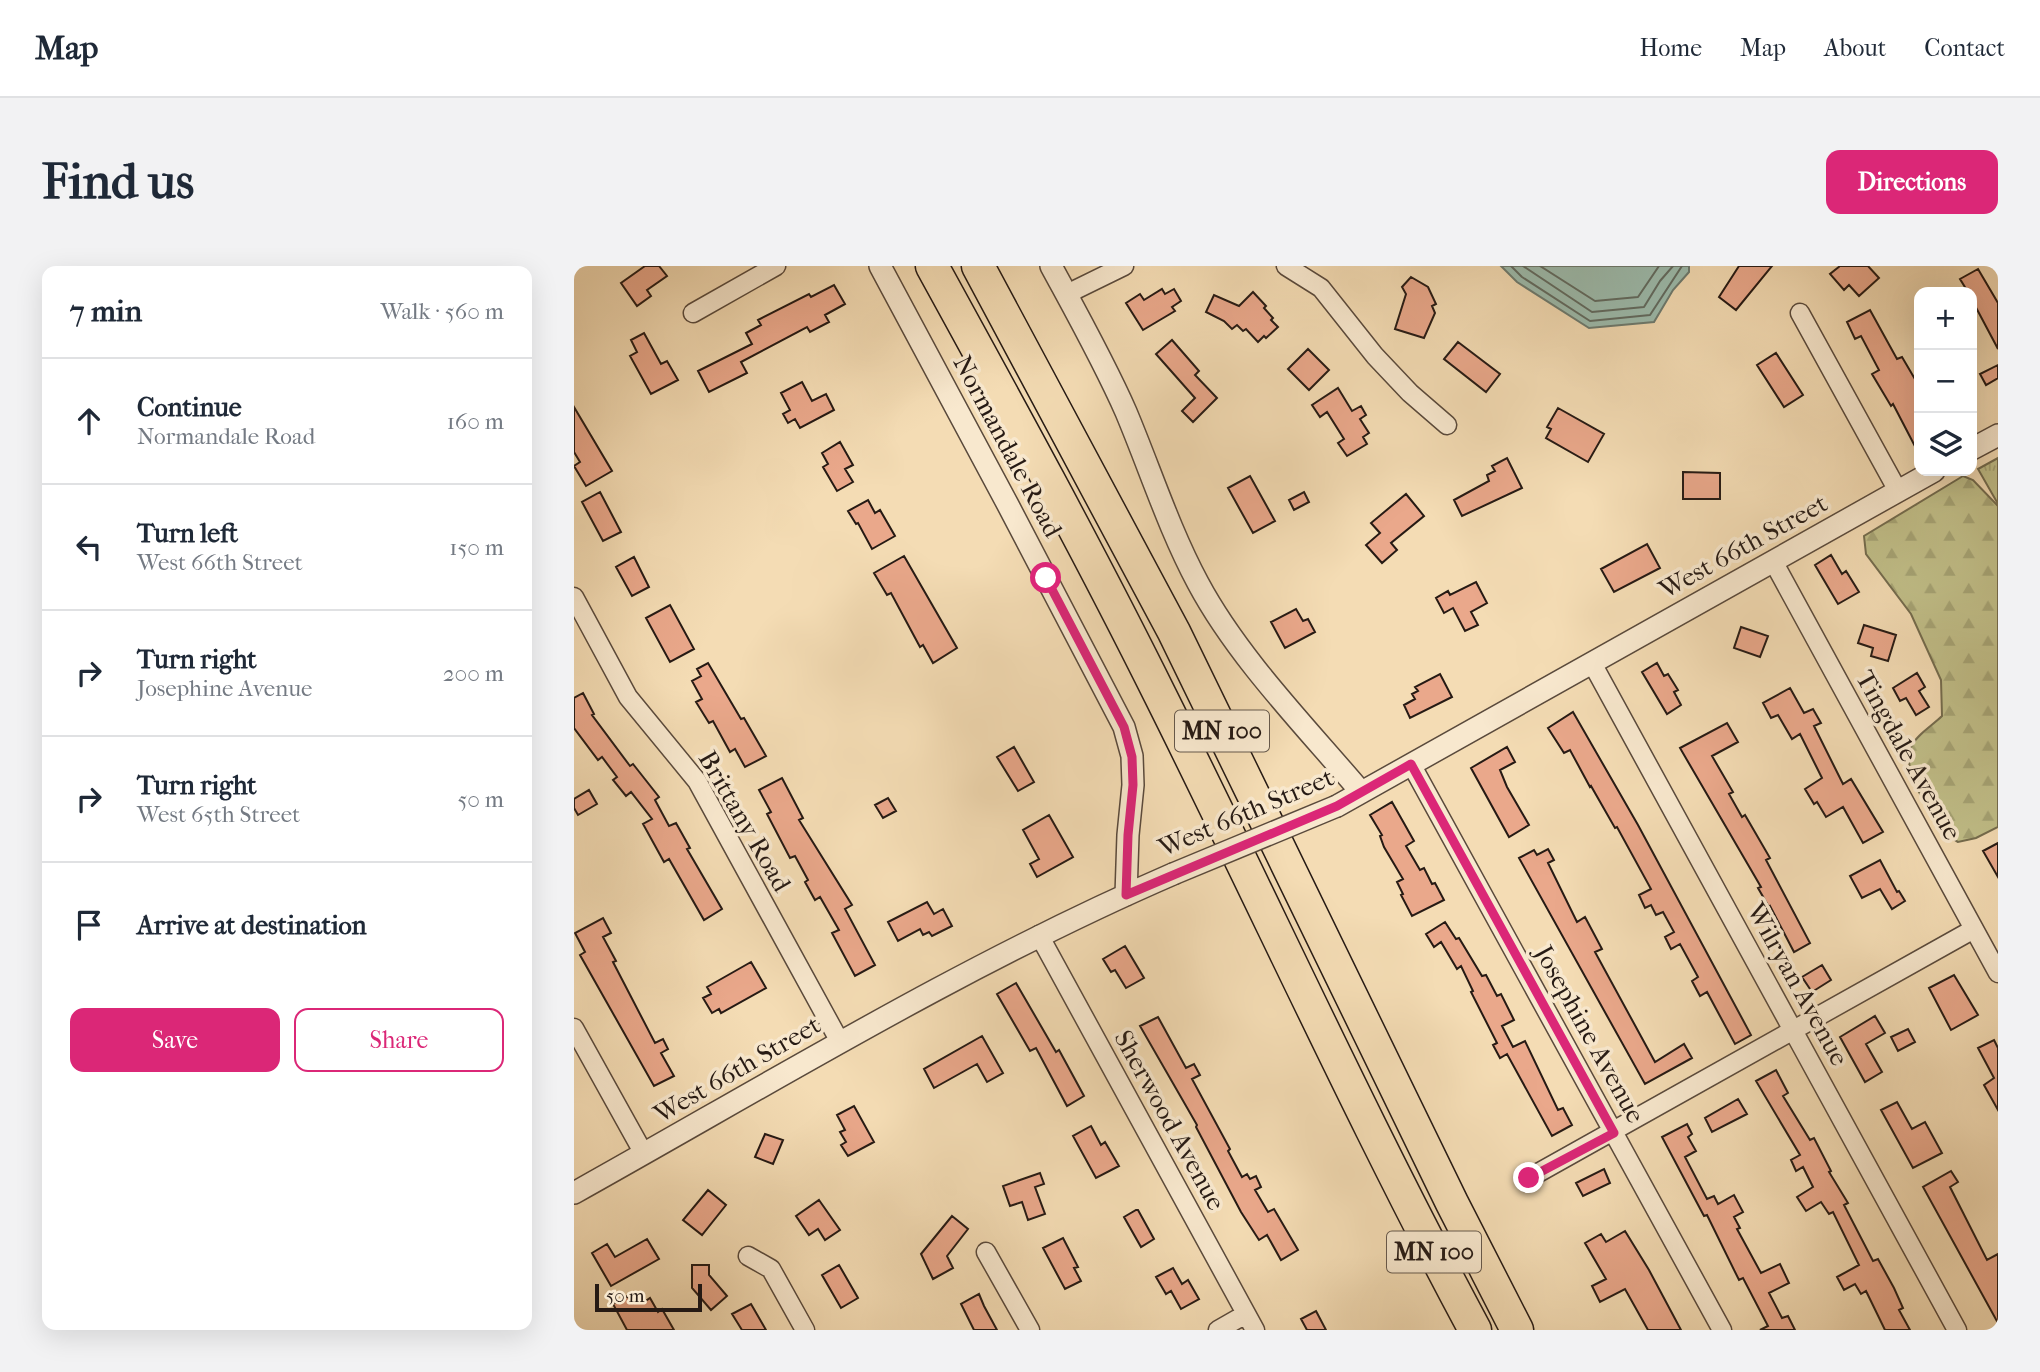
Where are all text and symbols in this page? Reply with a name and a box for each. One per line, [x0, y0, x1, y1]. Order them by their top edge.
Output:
text: Map [35, 29, 98, 68]
text: Home [1640, 34, 1702, 62]
text: Map [1740, 34, 1786, 62]
text: About [1824, 34, 1886, 62]
text: Contact [1924, 34, 2005, 62]
button: Directions [1826, 150, 1998, 214]
text: Find us [42, 153, 194, 211]
map controls [1914, 287, 1977, 476]
button: + [1914, 287, 1977, 350]
text: 7 min [70, 294, 142, 329]
text: Walk · 560 m [380, 298, 504, 325]
street label: Normandale Road [947, 350, 1069, 543]
button: − [1914, 350, 1977, 413]
text: Continue [137, 392, 242, 423]
icon: ahead [70, 402, 108, 440]
text: 160 m [447, 408, 504, 435]
button: layers [1914, 413, 1977, 476]
text: Normandale Road [137, 423, 315, 450]
street label: West 66th Street [1653, 487, 1833, 606]
text: Turn left [137, 518, 238, 549]
icon: left [70, 528, 108, 566]
text: 150 m [449, 534, 504, 561]
text: West 66th Street [137, 549, 303, 576]
route start [1030, 562, 1061, 593]
text: Turn right [137, 644, 257, 675]
icon: right [70, 654, 108, 692]
text: 200 m [443, 660, 504, 687]
street label: Tingdale Avenue [1849, 665, 1968, 846]
text: Josephine Avenue [137, 675, 312, 702]
road number: MN 100 [1175, 710, 1269, 752]
street label: Brittany Road [692, 745, 798, 898]
street label: West 66th Street [1153, 761, 1339, 864]
text: Turn right [137, 770, 257, 801]
icon: right [70, 780, 108, 818]
text: 50 m [457, 786, 504, 813]
text: West 65th Street [137, 801, 300, 828]
street label: Wilryan Avenue [1740, 897, 1855, 1071]
icon: arrive [70, 906, 108, 944]
text: Arrive at destination [137, 910, 367, 941]
street label: Josephine Avenue [1527, 938, 1651, 1129]
button: Save [70, 1008, 280, 1072]
button: Share [294, 1008, 504, 1072]
street label: West 66th Street [648, 1009, 827, 1130]
street label: Sherwood Avenue [1107, 1025, 1232, 1216]
route end [1513, 1162, 1544, 1193]
road number: MN 100 [1387, 1232, 1481, 1272]
scale bar [595, 1281, 702, 1313]
text: 50 m [606, 1285, 645, 1307]

